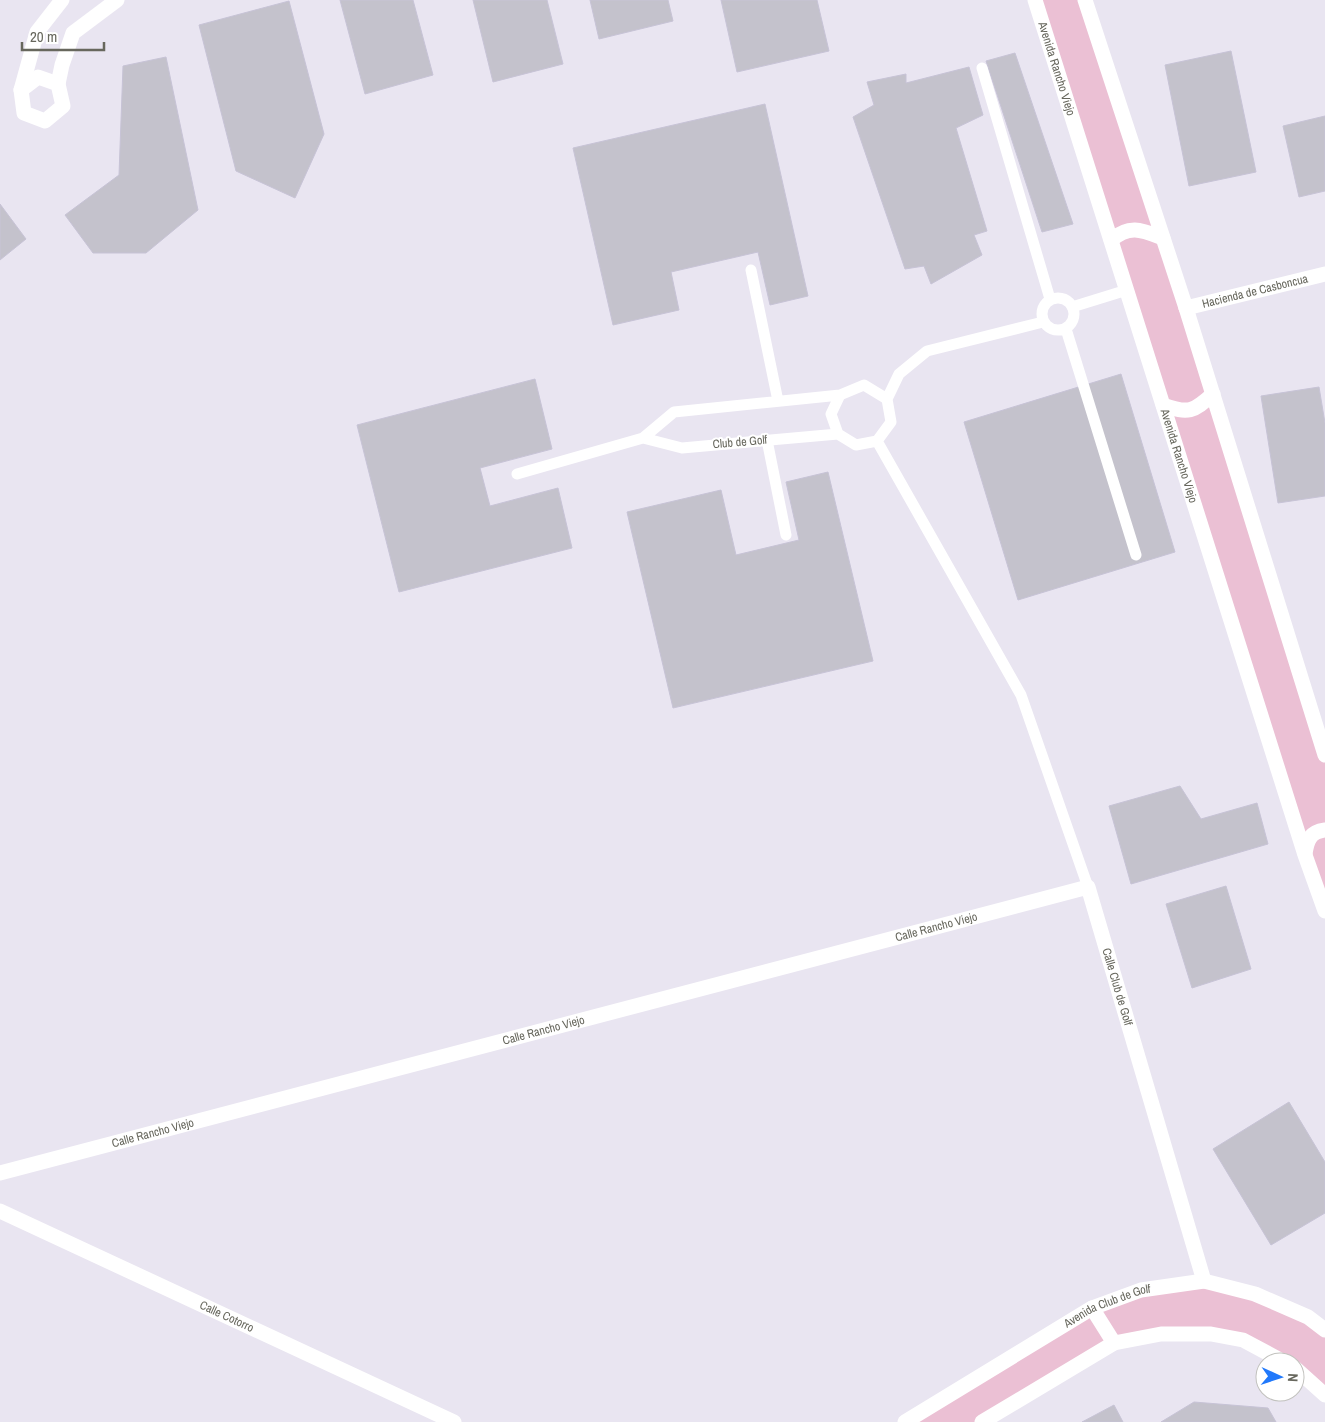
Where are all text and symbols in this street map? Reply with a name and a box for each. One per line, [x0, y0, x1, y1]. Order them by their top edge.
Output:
street label: Avenida Rancho Viejo [1034, 19, 1079, 118]
scale bar [22, 20, 105, 52]
text: 20 m [30, 26, 57, 47]
street label: Hacienda de Casboncua [1200, 270, 1310, 312]
street label: Avenida Rancho Viejo [1156, 406, 1201, 505]
street label: Club de Golf [712, 432, 768, 452]
street label: Calle Rancho Viejo [893, 908, 979, 945]
street label: Calle Club de Golf [1098, 946, 1136, 1028]
street label: Calle Rancho Viejo [501, 1012, 586, 1049]
street label: Calle Rancho Viejo [110, 1114, 196, 1151]
street label: Avenida Club de Golf [1060, 1281, 1152, 1332]
street label: Calle Cotorro [197, 1297, 256, 1336]
north arrow [1255, 1352, 1305, 1402]
text: N [1284, 1373, 1302, 1382]

